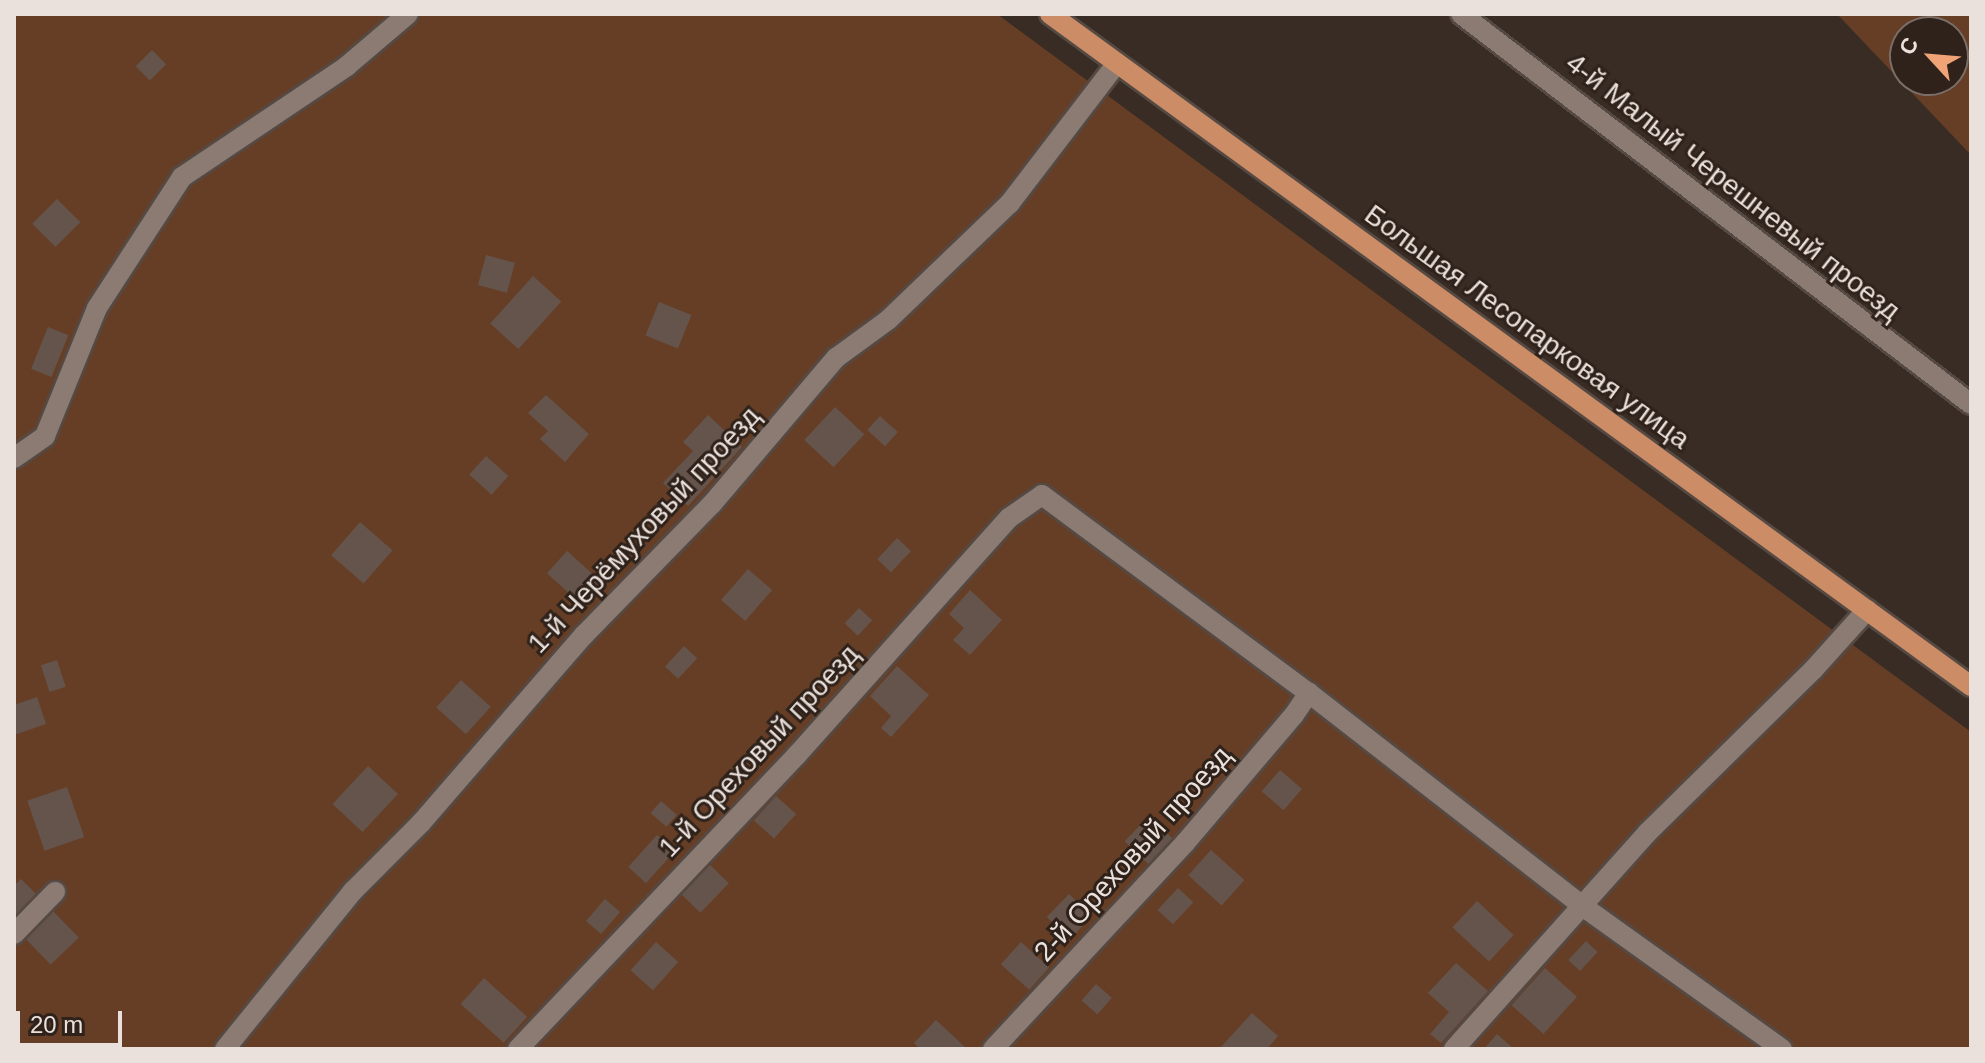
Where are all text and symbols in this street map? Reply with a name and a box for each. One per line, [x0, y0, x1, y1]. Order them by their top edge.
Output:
north arrow [1889, 16, 1969, 96]
text: С [1894, 34, 1923, 59]
street label: 4-й Малый Черешневый проезд [1559, 46, 1907, 328]
street label: Большая Лесопарковая улица [1358, 198, 1696, 456]
street label: 1-й Черёмуховый проезд [521, 400, 767, 660]
street label: 1-й Ореховый проезд [652, 638, 866, 864]
street label: 2-й Ореховый проезд [1027, 739, 1239, 969]
scale bar [20, 995, 126, 1045]
text: 20 m [30, 1011, 83, 1038]

